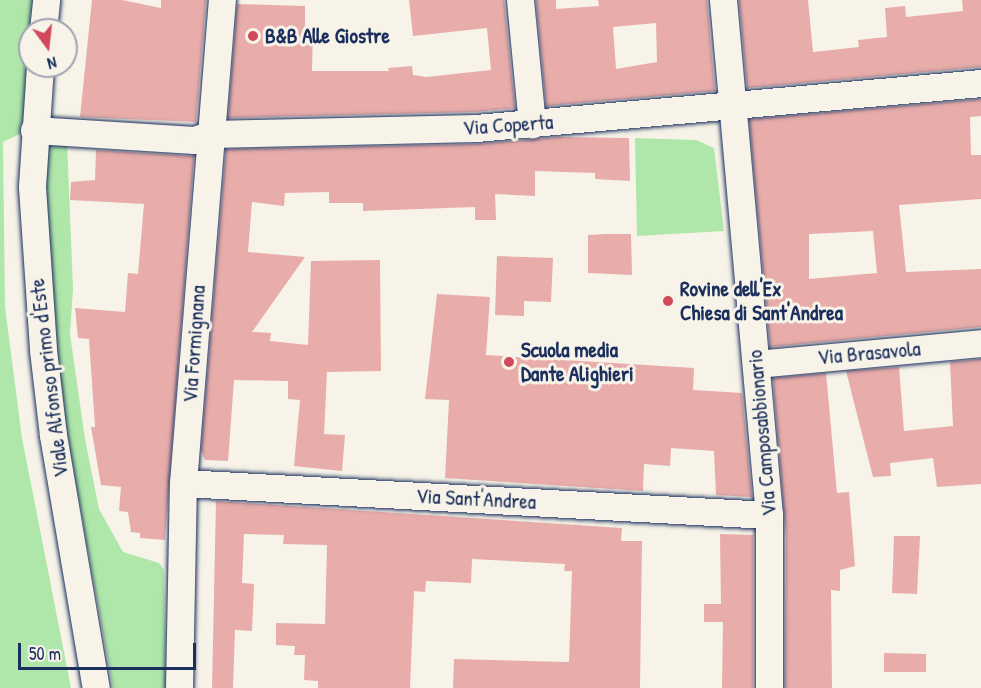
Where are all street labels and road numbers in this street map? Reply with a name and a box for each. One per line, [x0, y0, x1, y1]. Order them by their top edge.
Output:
street label: Via Coperta [462, 109, 554, 141]
street label: Viale Alfonso primo d'Este [24, 277, 74, 479]
street label: Via Formignana [177, 284, 211, 404]
street label: Via Brasavola [816, 336, 922, 370]
street label: Via Camposabbionario [742, 349, 782, 517]
street label: Via Sant'Andrea [415, 483, 537, 515]

